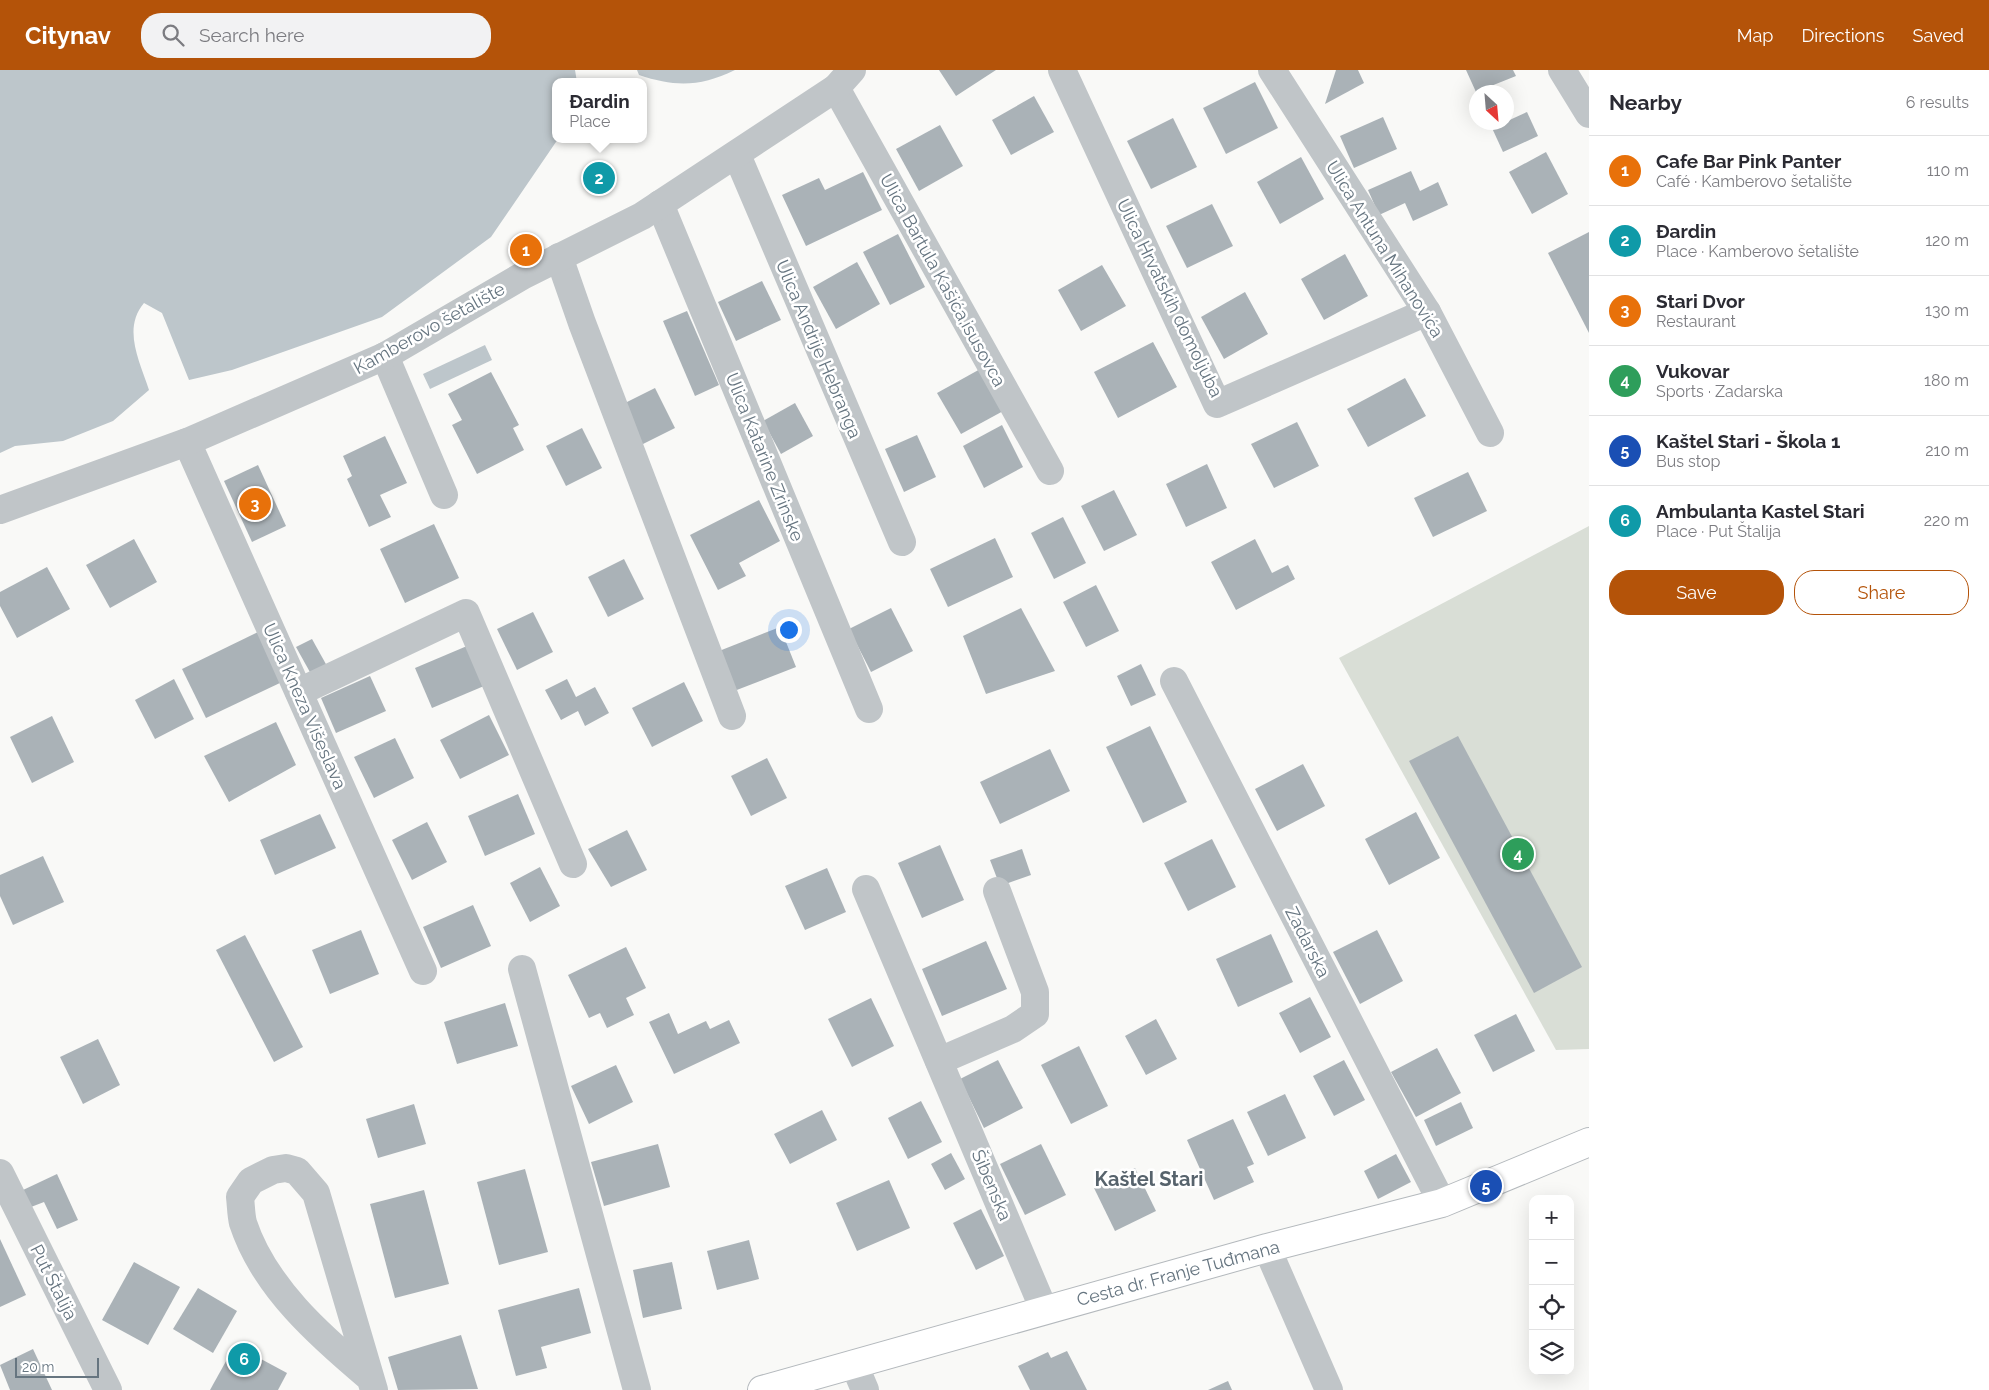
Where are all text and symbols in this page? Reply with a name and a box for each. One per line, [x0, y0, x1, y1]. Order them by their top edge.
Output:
search box [141, 13, 491, 58]
text: Citynav [25, 21, 111, 50]
icon: search [159, 21, 187, 49]
text: Search here [199, 24, 304, 46]
text: Map [1737, 25, 1773, 46]
text: Directions [1801, 25, 1885, 46]
text: Saved [1913, 25, 1964, 46]
popup [552, 78, 647, 143]
north arrow [1469, 85, 1514, 130]
text: Đardin [569, 90, 630, 112]
text: Nearby [1609, 90, 1682, 115]
text: 6 results [1906, 93, 1969, 112]
text: Place [569, 112, 610, 131]
text: Cafe Bar Pink Panter [1656, 150, 1841, 172]
street label: Ulica Antuna Mihanovića [1322, 157, 1448, 341]
pin: 2 [583, 159, 615, 197]
text: 1 [1621, 161, 1629, 180]
text: 110 m [1927, 161, 1969, 180]
street label: Ulica Bartula Kašića,isusovca [876, 170, 1010, 390]
text: Café · Kamberovo šetalište [1656, 172, 1852, 191]
street label: Ulica Hrvatskih domoljuba [1113, 195, 1227, 401]
text: Đardin [1656, 220, 1716, 242]
pin: 1 [510, 231, 542, 269]
text: 2 [1620, 231, 1630, 250]
text: 120 m [1925, 231, 1969, 250]
text: Place · Kamberovo šetalište [1656, 242, 1859, 261]
street label: Ulica Andrije Hebranga [772, 257, 866, 441]
street label: Kamberovo šetalište [350, 278, 509, 378]
text: Stari Dvor [1656, 290, 1745, 312]
text: 3 [1621, 301, 1629, 320]
text: 130 m [1925, 301, 1969, 320]
text: Restaurant [1656, 312, 1736, 331]
text: Vukovar [1656, 360, 1730, 382]
street label: Ulica Katarine Zrinske [722, 370, 809, 545]
text: 4 [1620, 371, 1630, 390]
text: 180 m [1924, 371, 1969, 390]
text: Sports · Zadarska [1656, 382, 1783, 401]
text: Kaštel Stari - Škola 1 [1656, 430, 1840, 452]
text: 5 [1621, 441, 1629, 460]
text: 210 m [1925, 441, 1969, 460]
text: Bus stop [1656, 452, 1720, 471]
pin: 3 [239, 485, 271, 523]
text: Ambulanta Kastel Stari [1656, 500, 1865, 522]
text: 6 [1620, 511, 1630, 530]
text: 220 m [1924, 511, 1969, 530]
text: Place · Put Štalija [1656, 522, 1781, 541]
button: Save [1609, 570, 1784, 615]
button: Share [1794, 570, 1969, 615]
your location [776, 617, 802, 643]
street label: Ulica Kneza Višeslava [259, 620, 351, 792]
pin: 4 [1502, 835, 1534, 873]
street label: Zadarska [1281, 903, 1335, 981]
street label: Šibenska [968, 1146, 1017, 1224]
district label: Kaštel Stari [1095, 1167, 1203, 1191]
pin: 5 [1470, 1167, 1502, 1205]
map controls [1529, 1195, 1574, 1375]
button: + [1529, 1195, 1574, 1240]
street label: Cesta dr. Franje Tuđmana [1074, 1236, 1282, 1310]
street label: Put Štalija [26, 1240, 83, 1323]
button: − [1529, 1240, 1574, 1285]
button: locate [1529, 1285, 1574, 1330]
button: layers [1529, 1330, 1574, 1375]
pin: 6 [228, 1340, 260, 1378]
scale bar [15, 1355, 99, 1378]
text: 20 m [22, 1359, 54, 1375]

